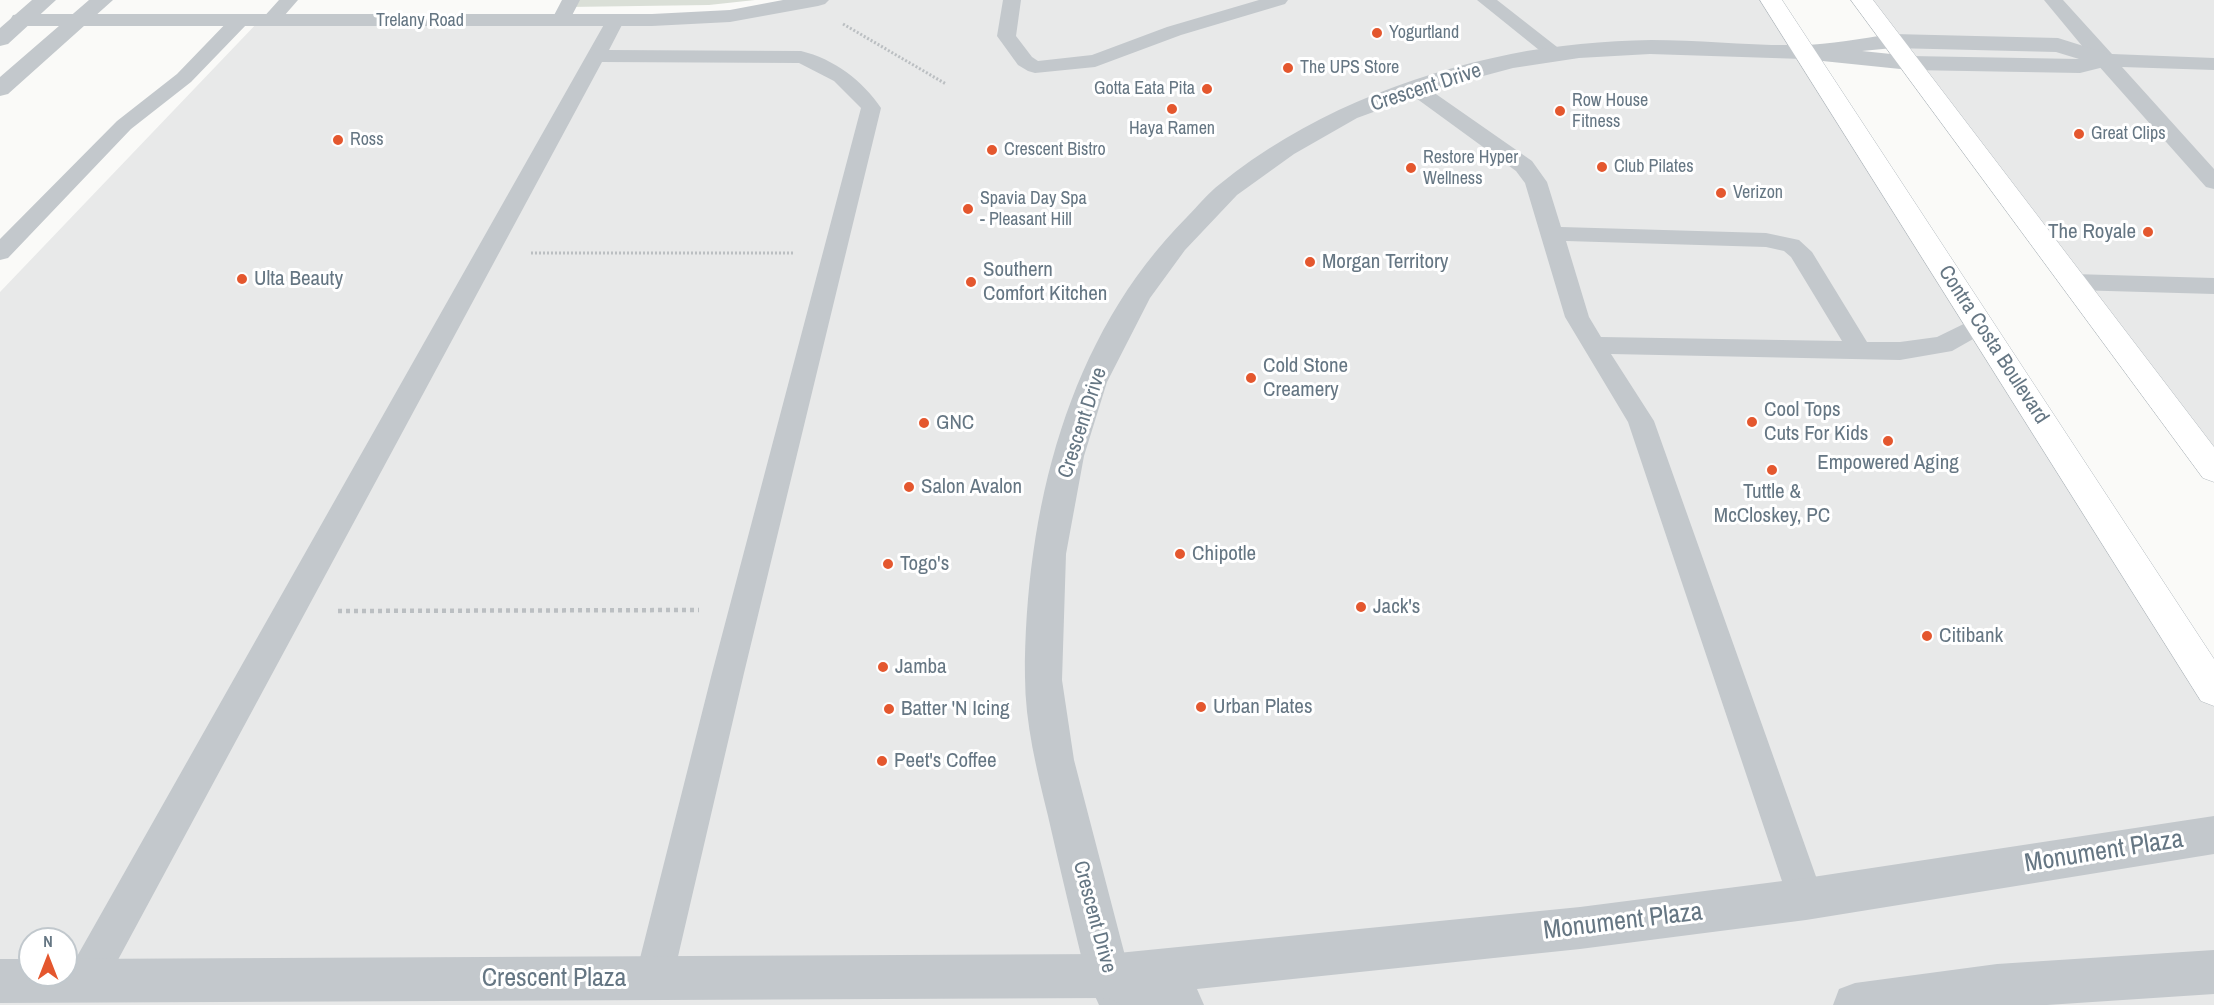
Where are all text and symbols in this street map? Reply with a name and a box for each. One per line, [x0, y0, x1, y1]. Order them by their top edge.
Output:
street label: Trelany Road [376, 10, 464, 32]
place label: Yogurtland [1389, 22, 1459, 44]
marker: Yogurtland [1370, 26, 1384, 40]
place label: The UPS Store [1300, 57, 1399, 79]
street label: Crescent Drive [1368, 58, 1484, 118]
marker: The UPS Store [1281, 61, 1295, 75]
place label: Gotta Eata Pita [1094, 78, 1195, 100]
marker: Gotta Eata Pita [1200, 82, 1214, 96]
place label: Row House Fitness [1572, 90, 1648, 132]
marker: Haya Ramen [1165, 102, 1179, 116]
marker: Row House Fitness [1553, 104, 1567, 118]
place label: Haya Ramen [1129, 118, 1215, 140]
place label: Great Clips [2091, 123, 2166, 145]
marker: Great Clips [2072, 127, 2086, 141]
place label: Ross [350, 129, 384, 151]
marker: Ross [331, 133, 345, 147]
place label: Crescent Bistro [1004, 139, 1106, 161]
marker: Crescent Bistro [985, 143, 999, 157]
place label: Restore Hyper Wellness [1423, 147, 1518, 190]
place label: Club Pilates [1614, 156, 1694, 178]
marker: Club Pilates [1595, 160, 1609, 174]
marker: Restore Hyper Wellness [1404, 161, 1418, 175]
place label: Verizon [1733, 182, 1783, 204]
marker: Verizon [1714, 186, 1728, 200]
place label: Spavia Day Spa - Pleasant Hill [980, 188, 1087, 230]
marker: Spavia Day Spa - Pleasant Hill [961, 202, 975, 216]
place label: The Royale [2048, 219, 2136, 245]
marker: The Royale [2141, 225, 2155, 239]
place label: Morgan Territory [1322, 249, 1448, 275]
marker: Morgan Territory [1303, 255, 1317, 269]
place label: Southern Comfort Kitchen [983, 257, 1107, 307]
street label: Contra Costa Boulevard [1932, 261, 2054, 429]
place label: Ulta Beauty [254, 266, 343, 292]
marker: Ulta Beauty [235, 272, 249, 286]
marker: Southern Comfort Kitchen [964, 275, 978, 289]
place label: Cold Stone Creamery [1263, 353, 1348, 403]
street label: Crescent Drive [1053, 365, 1113, 481]
marker: Cold Stone Creamery [1244, 371, 1258, 385]
place label: Cool Tops Cuts For Kids [1764, 397, 1868, 447]
place label: GNC [936, 410, 974, 436]
marker: Cool Tops Cuts For Kids [1745, 415, 1759, 429]
marker: GNC [917, 416, 931, 430]
marker: Empowered Aging [1881, 434, 1895, 448]
place label: Empowered Aging [1817, 450, 1959, 476]
marker: Tuttle & McCloskey, PC [1765, 463, 1779, 477]
place label: Salon Avalon [921, 474, 1022, 500]
place label: Tuttle & McCloskey, PC [1714, 479, 1830, 529]
marker: Salon Avalon [902, 480, 916, 494]
place label: Chipotle [1192, 541, 1256, 567]
marker: Chipotle [1173, 547, 1187, 561]
place label: Togo's [900, 551, 949, 577]
marker: Togo's [881, 557, 895, 571]
place label: Jack's [1373, 594, 1420, 620]
marker: Jack's [1354, 600, 1368, 614]
place label: Citibank [1939, 623, 2003, 649]
marker: Citibank [1920, 629, 1934, 643]
place label: Jamba [895, 654, 947, 680]
marker: Jamba [876, 660, 890, 674]
place label: Urban Plates [1213, 694, 1313, 720]
place label: Batter 'N Icing [901, 696, 1010, 722]
marker: Urban Plates [1194, 700, 1208, 714]
marker: Batter 'N Icing [882, 702, 896, 716]
place label: Peet's Coffee [894, 748, 997, 774]
marker: Peet's Coffee [875, 754, 889, 768]
street label: Monument Plaza [2023, 824, 2185, 880]
street label: Crescent Drive [1067, 858, 1121, 976]
street label: Monument Plaza [1542, 897, 1704, 947]
north arrow [18, 927, 78, 987]
text: N [43, 930, 53, 952]
street label: Crescent Plaza [482, 963, 626, 995]

